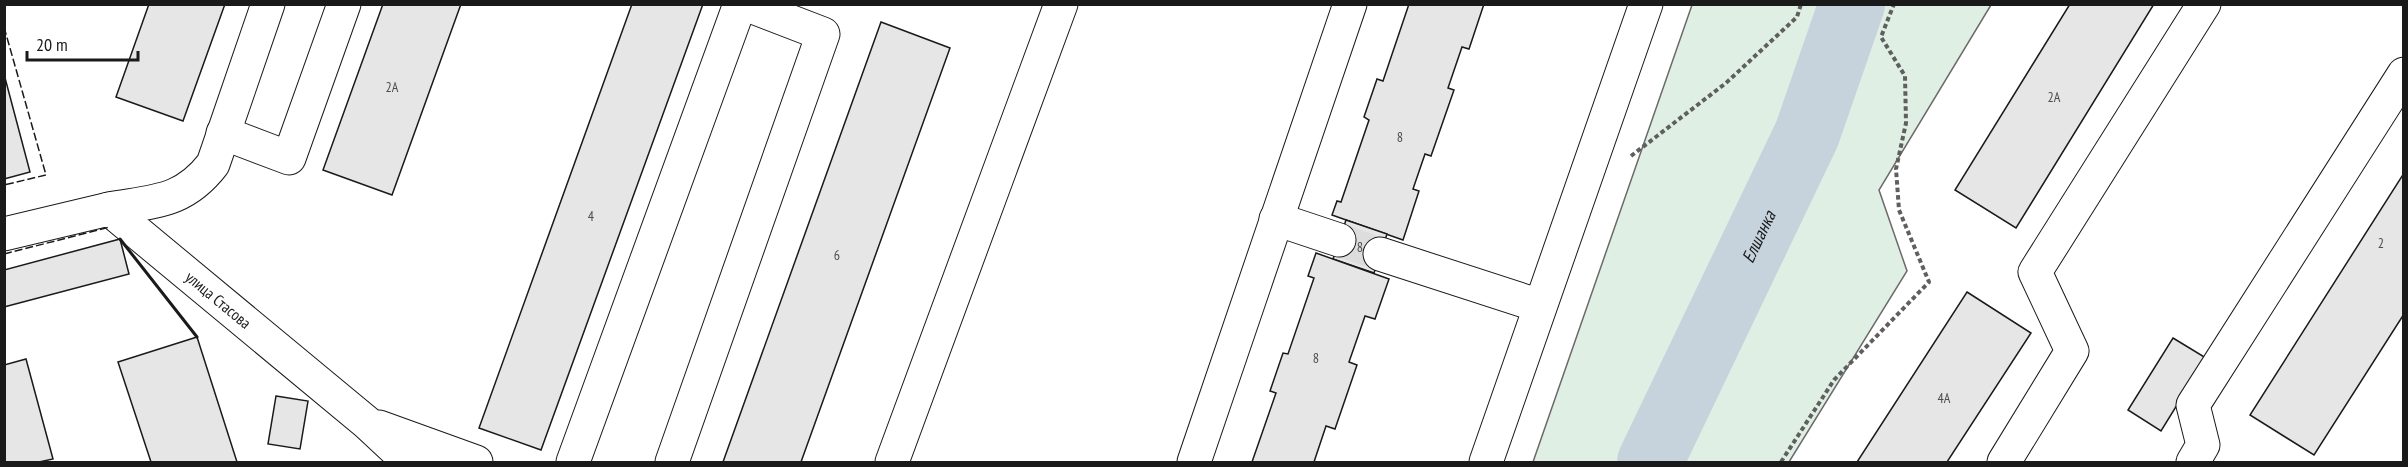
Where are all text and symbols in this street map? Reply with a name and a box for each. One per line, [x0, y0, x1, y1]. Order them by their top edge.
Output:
scale bar [27, 24, 138, 62]
text: 20 m [36, 33, 68, 56]
house number: 2А [386, 78, 399, 96]
house number: 2А [2048, 88, 2061, 106]
house number: 8 [1397, 128, 1403, 146]
water label: Елшанка [1736, 206, 1781, 266]
house number: 4 [588, 207, 595, 225]
house number: 2 [2378, 234, 2384, 252]
house number: 8 [1357, 238, 1363, 256]
house number: 6 [834, 246, 840, 264]
street label: улица Стасова [181, 267, 255, 333]
house number: 8 [1313, 349, 1319, 367]
house number: 4А [1938, 389, 1951, 407]

